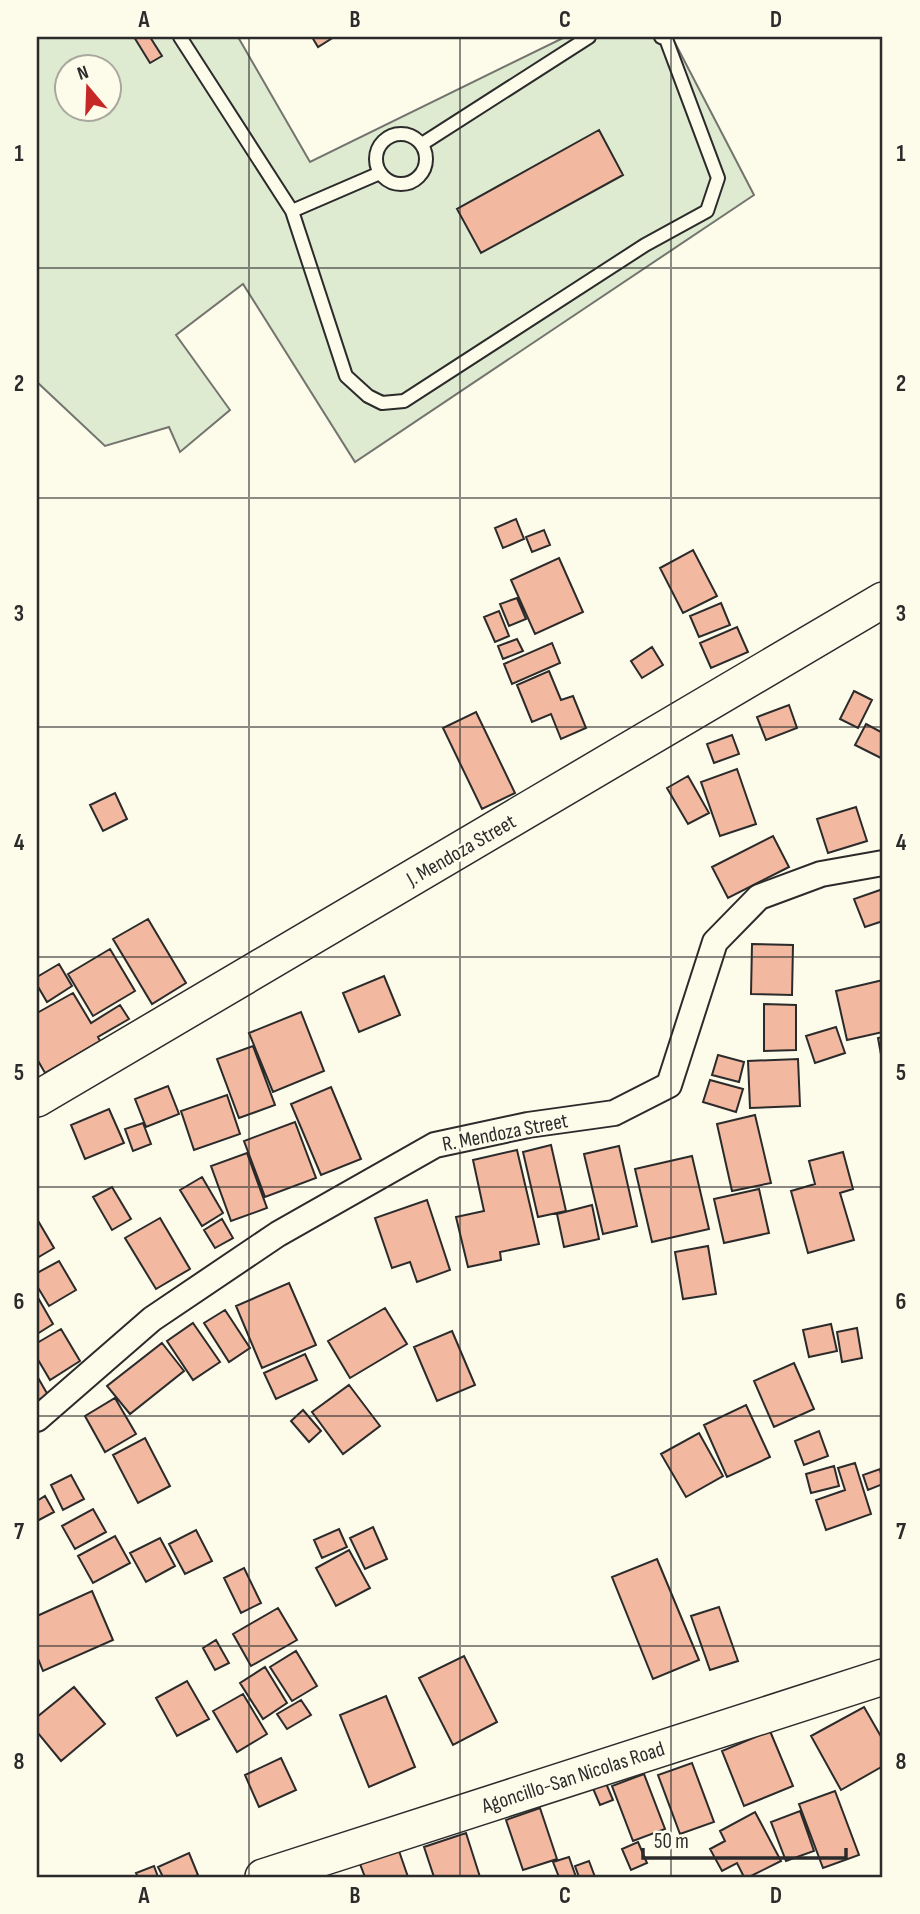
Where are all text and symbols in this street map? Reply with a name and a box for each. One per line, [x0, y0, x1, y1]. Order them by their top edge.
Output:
text: A [138, 6, 151, 34]
text: B [350, 6, 361, 34]
text: C [559, 6, 571, 34]
text: D [770, 6, 782, 34]
north arrow [52, 52, 122, 122]
text: N [74, 61, 91, 86]
text: 1 [14, 140, 24, 168]
text: 1 [896, 140, 906, 168]
text: 2 [14, 370, 24, 398]
text: 2 [896, 370, 906, 398]
text: 3 [14, 600, 24, 628]
text: 3 [896, 600, 906, 628]
street label: J. Mendoza Street [401, 809, 520, 892]
text: 4 [14, 829, 25, 857]
text: 4 [896, 829, 907, 857]
text: 5 [14, 1059, 24, 1087]
text: 5 [896, 1059, 906, 1087]
street label: R. Mendoza Street [440, 1108, 570, 1157]
text: 6 [14, 1288, 24, 1316]
text: 6 [896, 1288, 906, 1316]
text: 7 [14, 1518, 24, 1546]
text: 7 [896, 1518, 906, 1546]
street label: Agoncillo-San Nicolas Road [478, 1736, 668, 1819]
text: 8 [14, 1748, 25, 1776]
text: 8 [896, 1748, 907, 1776]
scale bar [643, 1816, 846, 1860]
text: 50 m [654, 1829, 689, 1854]
text: A [138, 1882, 151, 1910]
text: B [350, 1882, 361, 1910]
text: C [559, 1882, 571, 1910]
text: D [770, 1882, 782, 1910]

